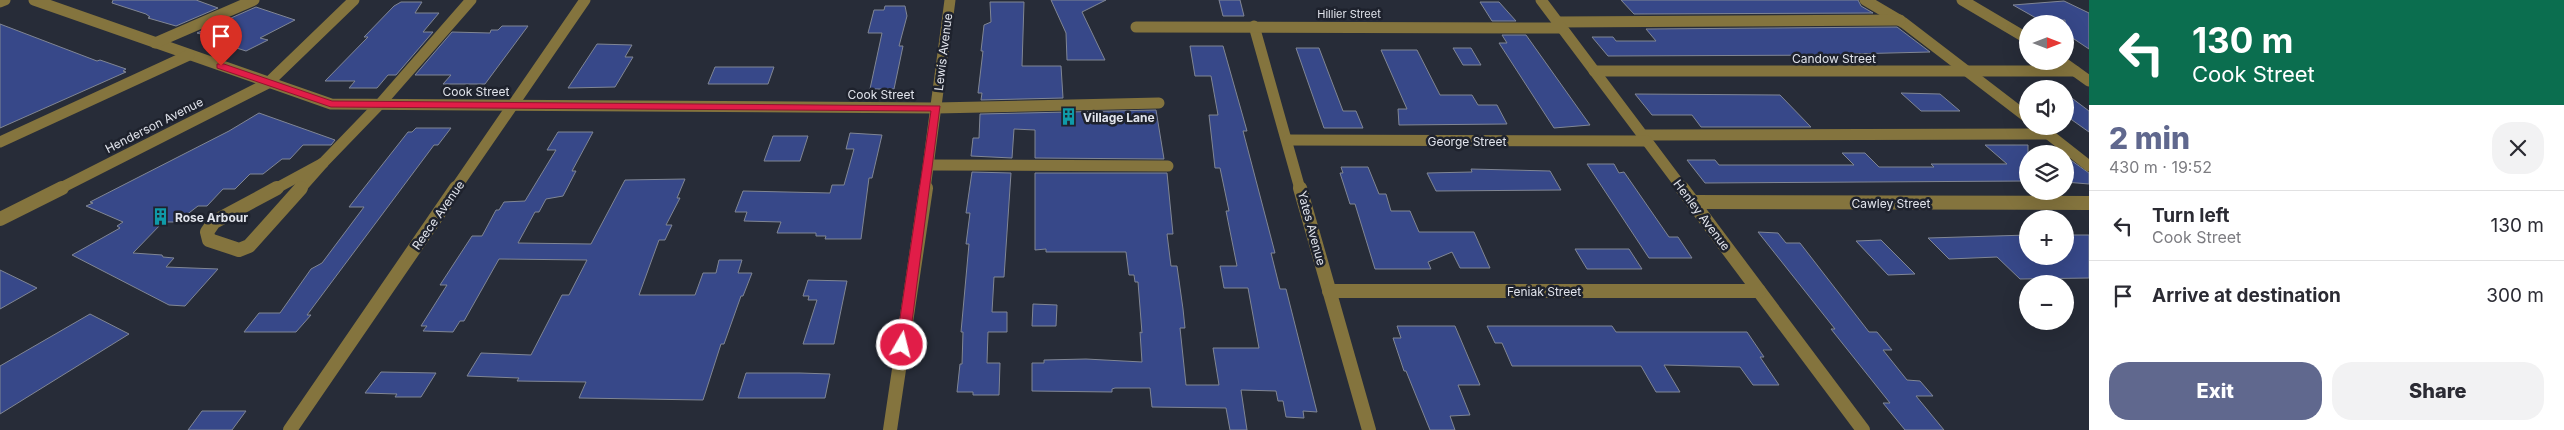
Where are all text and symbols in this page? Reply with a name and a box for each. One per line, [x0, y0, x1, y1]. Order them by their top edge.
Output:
street label: Hillier Street [1317, 7, 1381, 21]
street label: Lewis Avenue [931, 12, 955, 92]
pin [200, 15, 242, 66]
north arrow [2019, 15, 2074, 70]
map controls [2019, 15, 2074, 330]
text: 130 m [2192, 19, 2294, 61]
icon: left [2109, 20, 2174, 85]
icon: arrive [207, 22, 235, 50]
street label: Candow Street [1792, 51, 1876, 66]
text: Cook Street [2192, 61, 2315, 87]
button: sound [2019, 80, 2074, 135]
street label: Cook Street [443, 84, 510, 99]
street label: Cook Street [848, 87, 915, 102]
street label: Henderson Avenue [102, 94, 206, 156]
building icon: Village Lane [1059, 107, 1079, 127]
place label: Village Lane [1083, 110, 1155, 125]
text: 2 min [2109, 120, 2190, 156]
button: close [2492, 122, 2544, 174]
street label: George Street [1427, 134, 1507, 149]
button: layers [2019, 145, 2074, 200]
text: 430 m · 19:52 [2109, 157, 2212, 177]
street label: Henley Avenue [1670, 177, 1734, 253]
street label: Reece Avenue [409, 178, 467, 252]
street label: Yates Avenue [1295, 189, 1329, 267]
street label: Cawley Street [1852, 196, 1931, 211]
text: Turn left [2152, 204, 2230, 227]
building icon: Rose Arbour [151, 207, 171, 227]
place label: Rose Arbour [175, 210, 248, 225]
button: + [2019, 210, 2074, 265]
icon: left [2109, 212, 2137, 240]
text: 130 m [2491, 214, 2544, 237]
text: Cook Street [2152, 227, 2241, 247]
button: − [2019, 275, 2074, 330]
icon: arrive [2109, 282, 2137, 310]
street label: Feniak Street [1507, 284, 1581, 299]
text: Arrive at destination [2152, 284, 2341, 307]
text: 300 m [2486, 284, 2544, 307]
position arrow [875, 318, 927, 370]
button: Exit [2109, 362, 2322, 420]
button: Share [2332, 362, 2544, 420]

